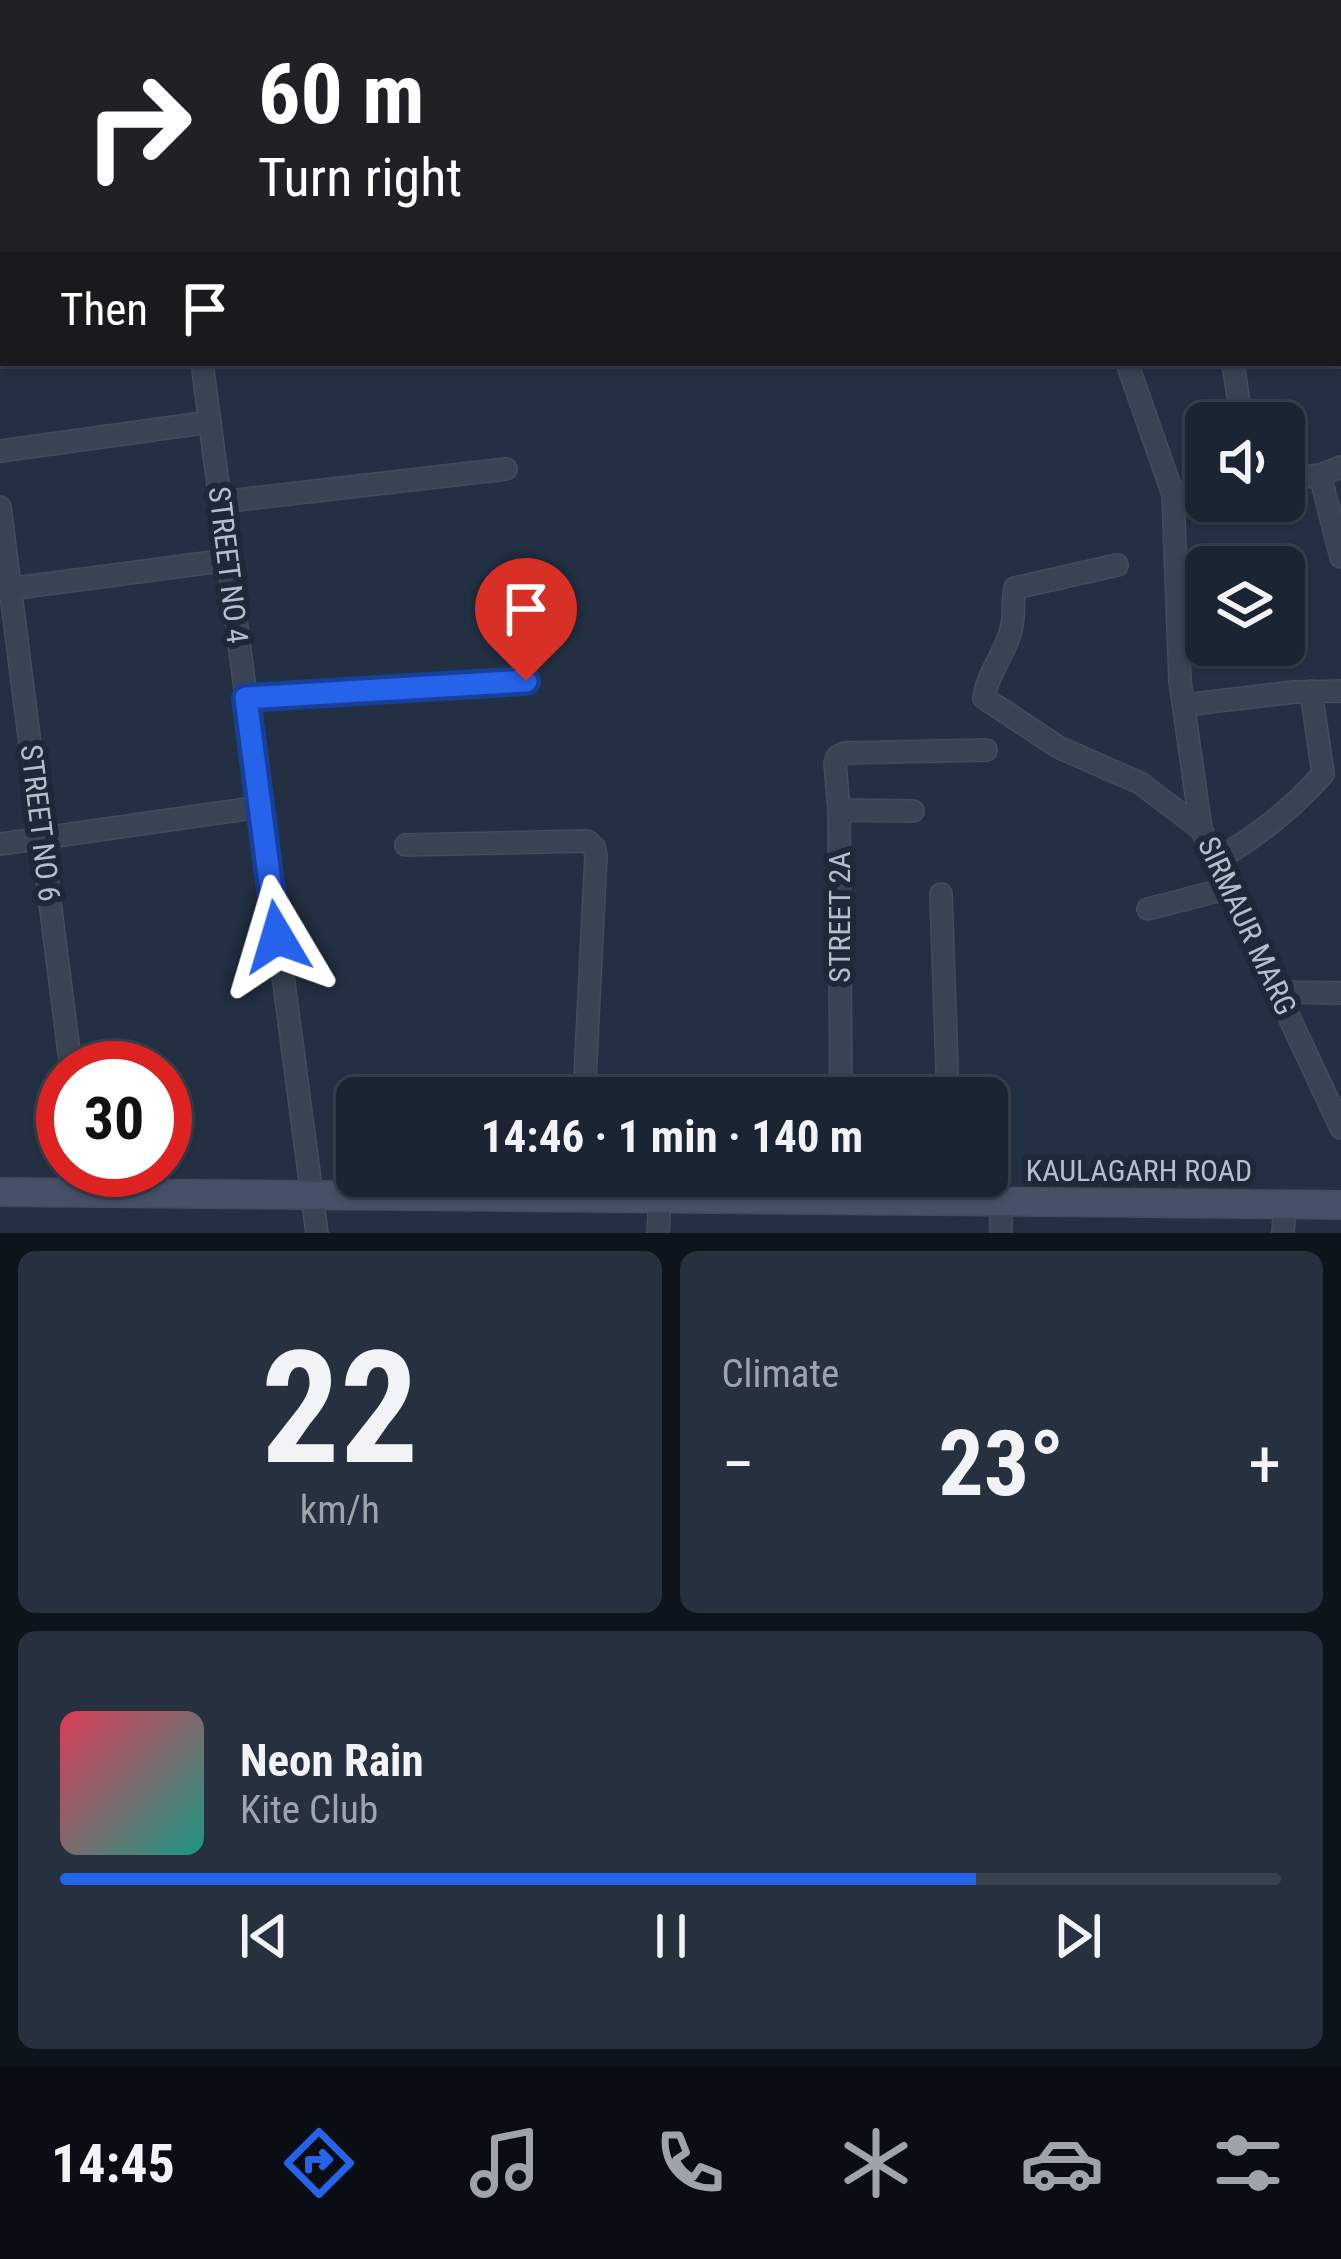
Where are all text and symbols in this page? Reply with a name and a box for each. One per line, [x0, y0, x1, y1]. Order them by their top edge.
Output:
text: 60 m [258, 45, 425, 144]
icon: right [60, 48, 216, 204]
text: Turn right [258, 146, 462, 209]
icon: arrive [172, 276, 238, 342]
text: Then [60, 283, 148, 336]
map controls [1185, 402, 1305, 666]
button: sound [1185, 402, 1305, 522]
street label: STREET NO 4 [202, 485, 255, 645]
button: layers [1185, 546, 1305, 666]
pin [475, 558, 577, 681]
icon: arrive [493, 576, 559, 642]
street label: STREET NO 6 [14, 743, 67, 903]
street label: SIRMAUR MARG [1191, 831, 1304, 1020]
street label: STREET 2A [822, 851, 857, 983]
position arrow [214, 874, 340, 1000]
speed limit sign: 30 [36, 1041, 192, 1197]
text: 14:46 · 1 min · 140 m [481, 1110, 863, 1163]
street label: KAULAGARH ROAD [1026, 1153, 1252, 1188]
text: 22 [261, 1317, 419, 1500]
text: Climate [722, 1351, 839, 1397]
text: 23° [938, 1412, 1064, 1517]
text: − [722, 1426, 755, 1503]
text: + [1248, 1426, 1281, 1503]
text: km/h [300, 1487, 380, 1533]
text: Neon Rain [240, 1734, 424, 1787]
text: Kite Club [240, 1787, 378, 1833]
icon: previous [231, 1903, 297, 1969]
icon: pause [638, 1903, 704, 1969]
icon: next [1045, 1903, 1111, 1969]
icon: directions [277, 2121, 361, 2205]
icon: music [463, 2121, 547, 2205]
icon: phone [648, 2121, 732, 2205]
icon: climate [834, 2121, 918, 2205]
icon: car [1020, 2121, 1104, 2205]
icon: filters [1206, 2121, 1290, 2205]
text: 14:45 [51, 2132, 175, 2195]

